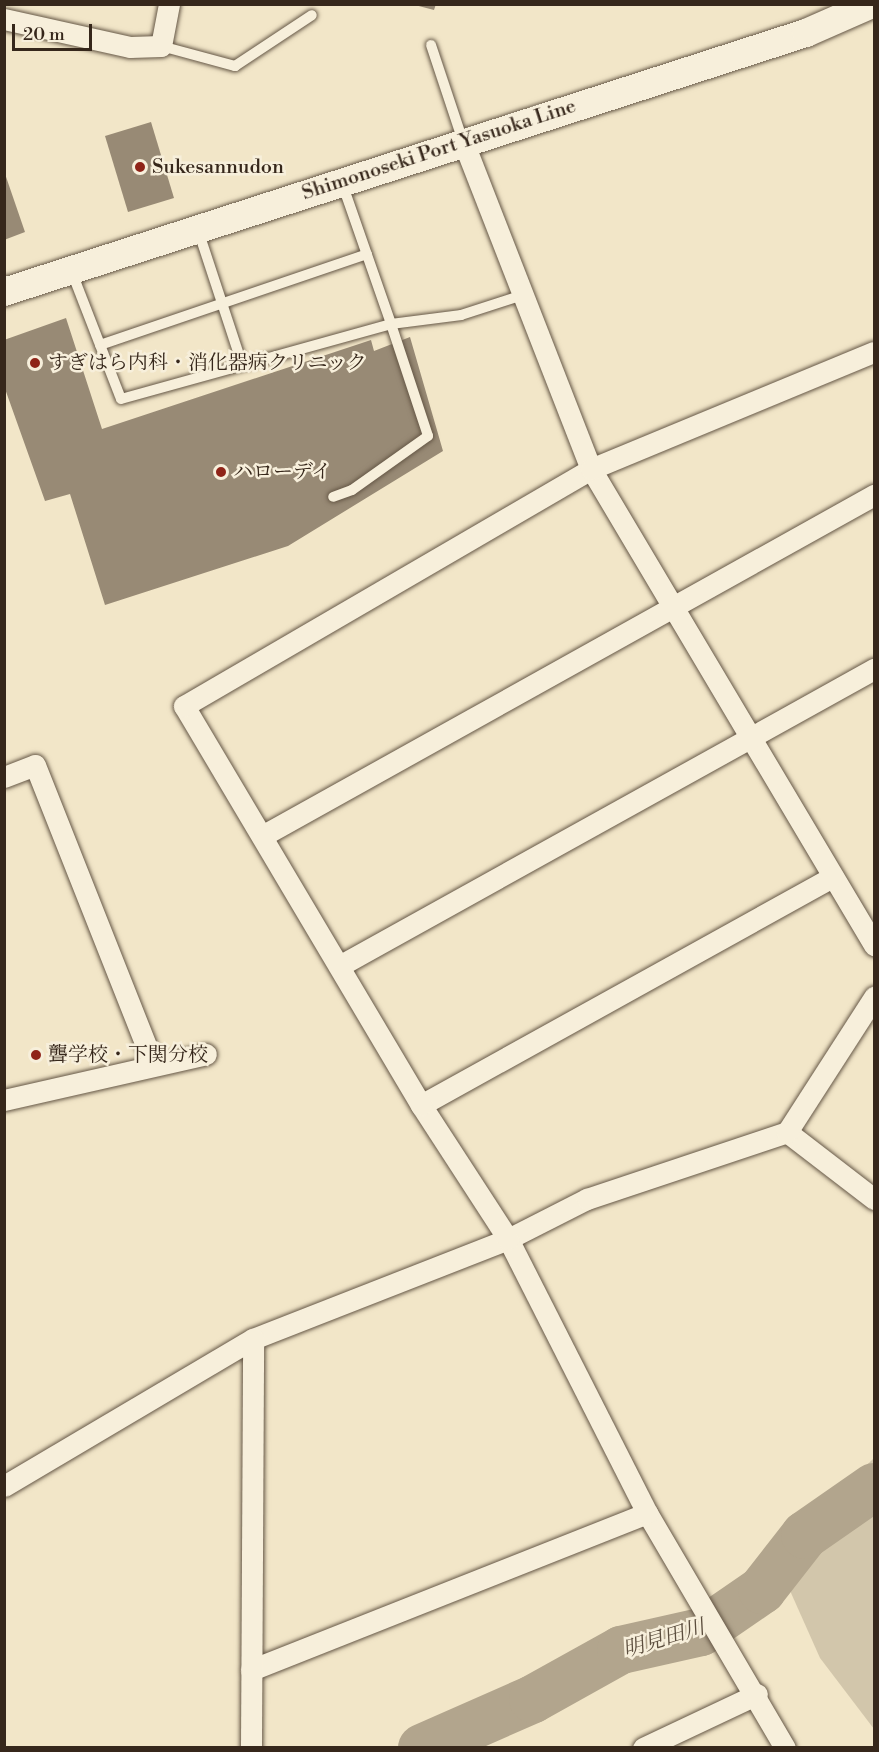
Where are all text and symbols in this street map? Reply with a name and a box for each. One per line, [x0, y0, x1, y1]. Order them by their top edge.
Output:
scale bar [15, 12, 94, 50]
text: 20 m [23, 23, 65, 46]
street label: Shimonoseki Port Yasuoka Line [299, 94, 579, 206]
place label: Sukesannudon [152, 155, 284, 179]
marker: Sukesannudon [133, 160, 147, 174]
place label: すぎはら内科・消化器病クリニック [48, 351, 368, 375]
marker: すぎはら内科・消化器病クリニック [26, 354, 44, 372]
place label: ハローデイ [233, 460, 333, 484]
marker: ハローデイ [214, 465, 228, 479]
place label: 聾学校・下関分校 [48, 1043, 208, 1067]
marker: 聾学校・下関分校 [29, 1048, 43, 1062]
water label: 明見田川 [620, 1615, 708, 1663]

